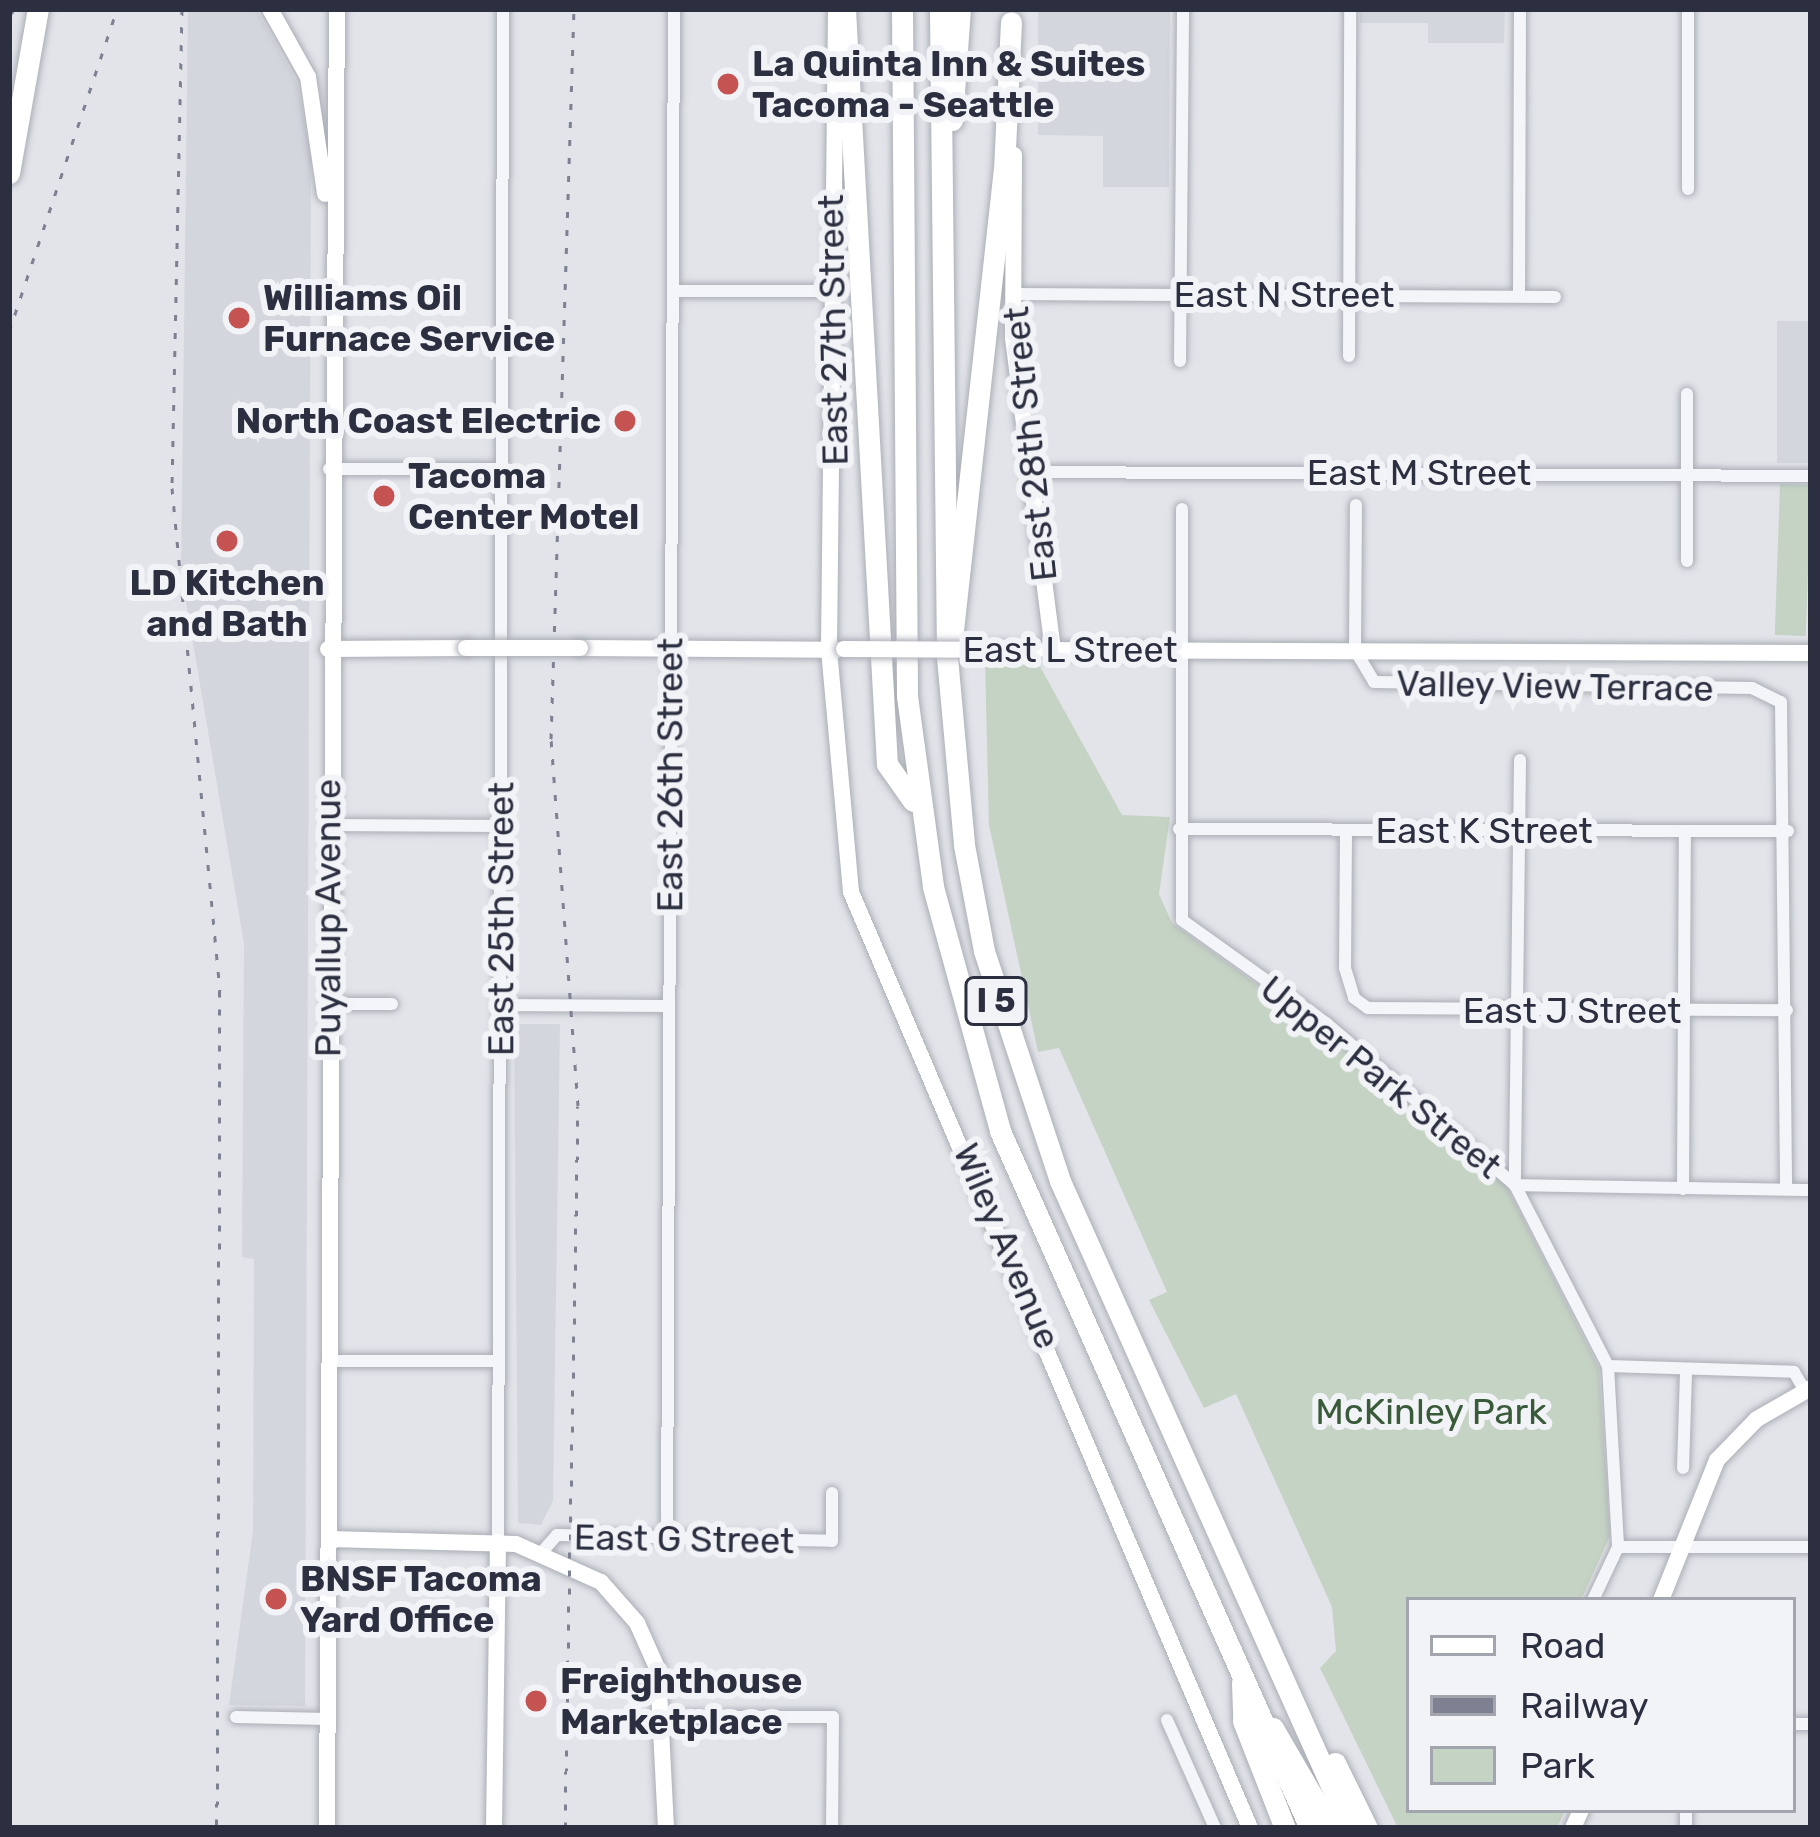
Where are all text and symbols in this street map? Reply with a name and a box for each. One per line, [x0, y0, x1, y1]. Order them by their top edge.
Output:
place label: La Quinta Inn & Suites Tacoma - Seattle [752, 41, 1145, 126]
marker: La Quinta Inn & Suites Tacoma - Seattle [715, 71, 741, 97]
street label: East 27th Street [809, 194, 857, 466]
street label: East N Street [1174, 273, 1394, 317]
place label: Williams Oil Furnace Service [263, 275, 555, 360]
marker: Williams Oil Furnace Service [226, 305, 252, 331]
street label: East 28th Street [994, 305, 1066, 583]
place label: North Coast Electric [235, 399, 601, 443]
marker: North Coast Electric [612, 408, 638, 434]
street label: East M Street [1307, 451, 1531, 495]
place label: Tacoma Center Motel [408, 453, 640, 538]
marker: Tacoma Center Motel [371, 483, 397, 509]
marker: LD Kitchen and Bath [214, 528, 240, 554]
place label: LD Kitchen and Bath [129, 560, 325, 645]
street label: East L Street [962, 628, 1178, 672]
street label: East 26th Street [648, 638, 692, 912]
street label: Valley View Terrace [1394, 662, 1716, 710]
street label: Puyallup Avenue [306, 778, 350, 1058]
street label: East 25th Street [479, 782, 523, 1056]
street label: East K Street [1375, 809, 1593, 853]
street label: Upper Park Street [1251, 966, 1511, 1188]
road number: I 5 [963, 974, 1029, 1028]
street label: East J Street [1463, 989, 1681, 1033]
street label: Wiley Avenue [944, 1136, 1070, 1356]
park label: McKinley Park [1315, 1390, 1547, 1434]
street label: East G Street [573, 1515, 795, 1563]
place label: BNSF Tacoma Yard Office [300, 1556, 543, 1641]
marker: BNSF Tacoma Yard Office [263, 1586, 289, 1612]
legend [1406, 1597, 1796, 1813]
text: Road [1520, 1624, 1605, 1667]
place label: Freighthouse Marketplace [560, 1658, 802, 1743]
text: Railway [1520, 1684, 1649, 1727]
marker: Freighthouse Marketplace [523, 1688, 549, 1714]
text: Park [1520, 1744, 1595, 1787]

